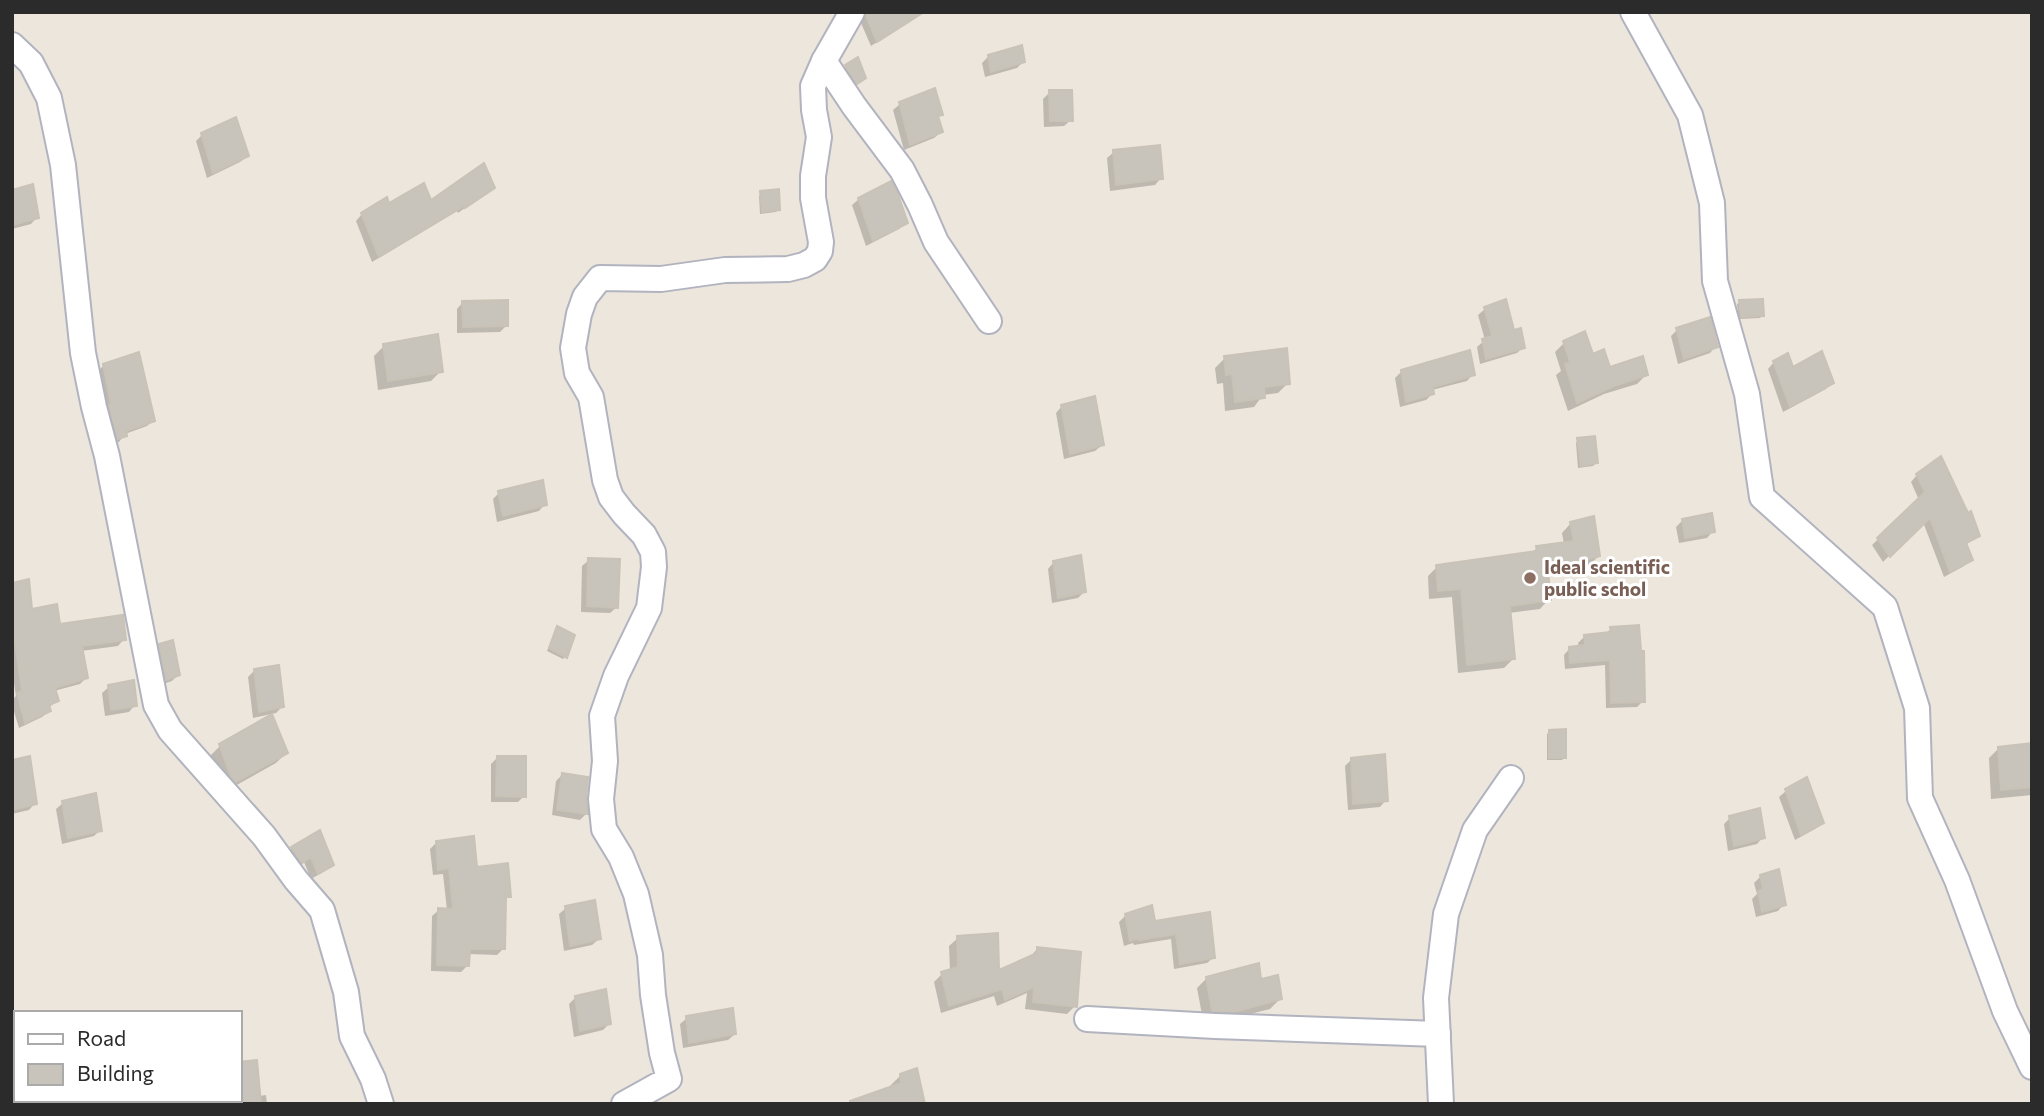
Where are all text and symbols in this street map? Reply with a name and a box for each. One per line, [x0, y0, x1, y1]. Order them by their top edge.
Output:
place label: Ideal scientific public schol [1544, 555, 1670, 600]
marker: Ideal scientific public schol [1522, 570, 1538, 586]
legend [14, 1011, 242, 1102]
text: Road [77, 1025, 126, 1050]
text: Building [77, 1060, 154, 1085]

